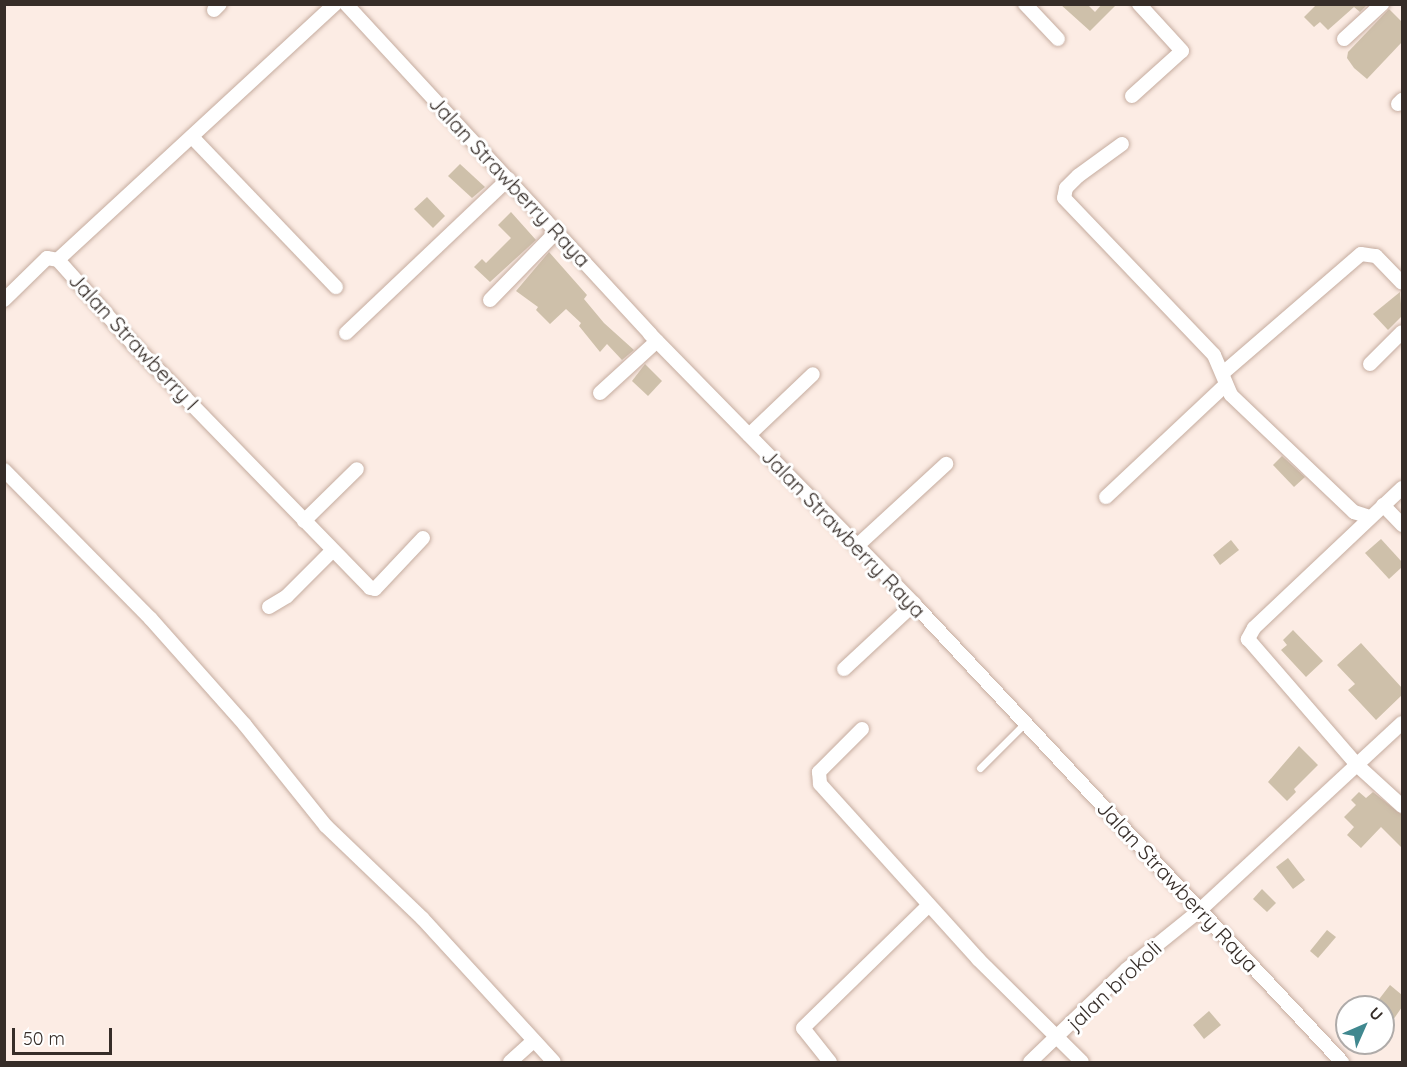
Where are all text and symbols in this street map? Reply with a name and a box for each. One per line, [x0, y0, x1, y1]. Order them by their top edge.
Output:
street label: Jalan Strawberry Raya [424, 90, 596, 272]
street label: Jalan Strawberry I [64, 267, 204, 415]
street label: Jalan Strawberry Raya [757, 443, 931, 623]
street label: Jalan Strawberry Raya [1092, 795, 1264, 977]
street label: jalan brokoli [1062, 935, 1166, 1035]
north arrow [1335, 995, 1395, 1055]
text: U [1365, 1003, 1387, 1025]
scale bar [15, 1016, 116, 1054]
text: 50 m [23, 1027, 65, 1050]

